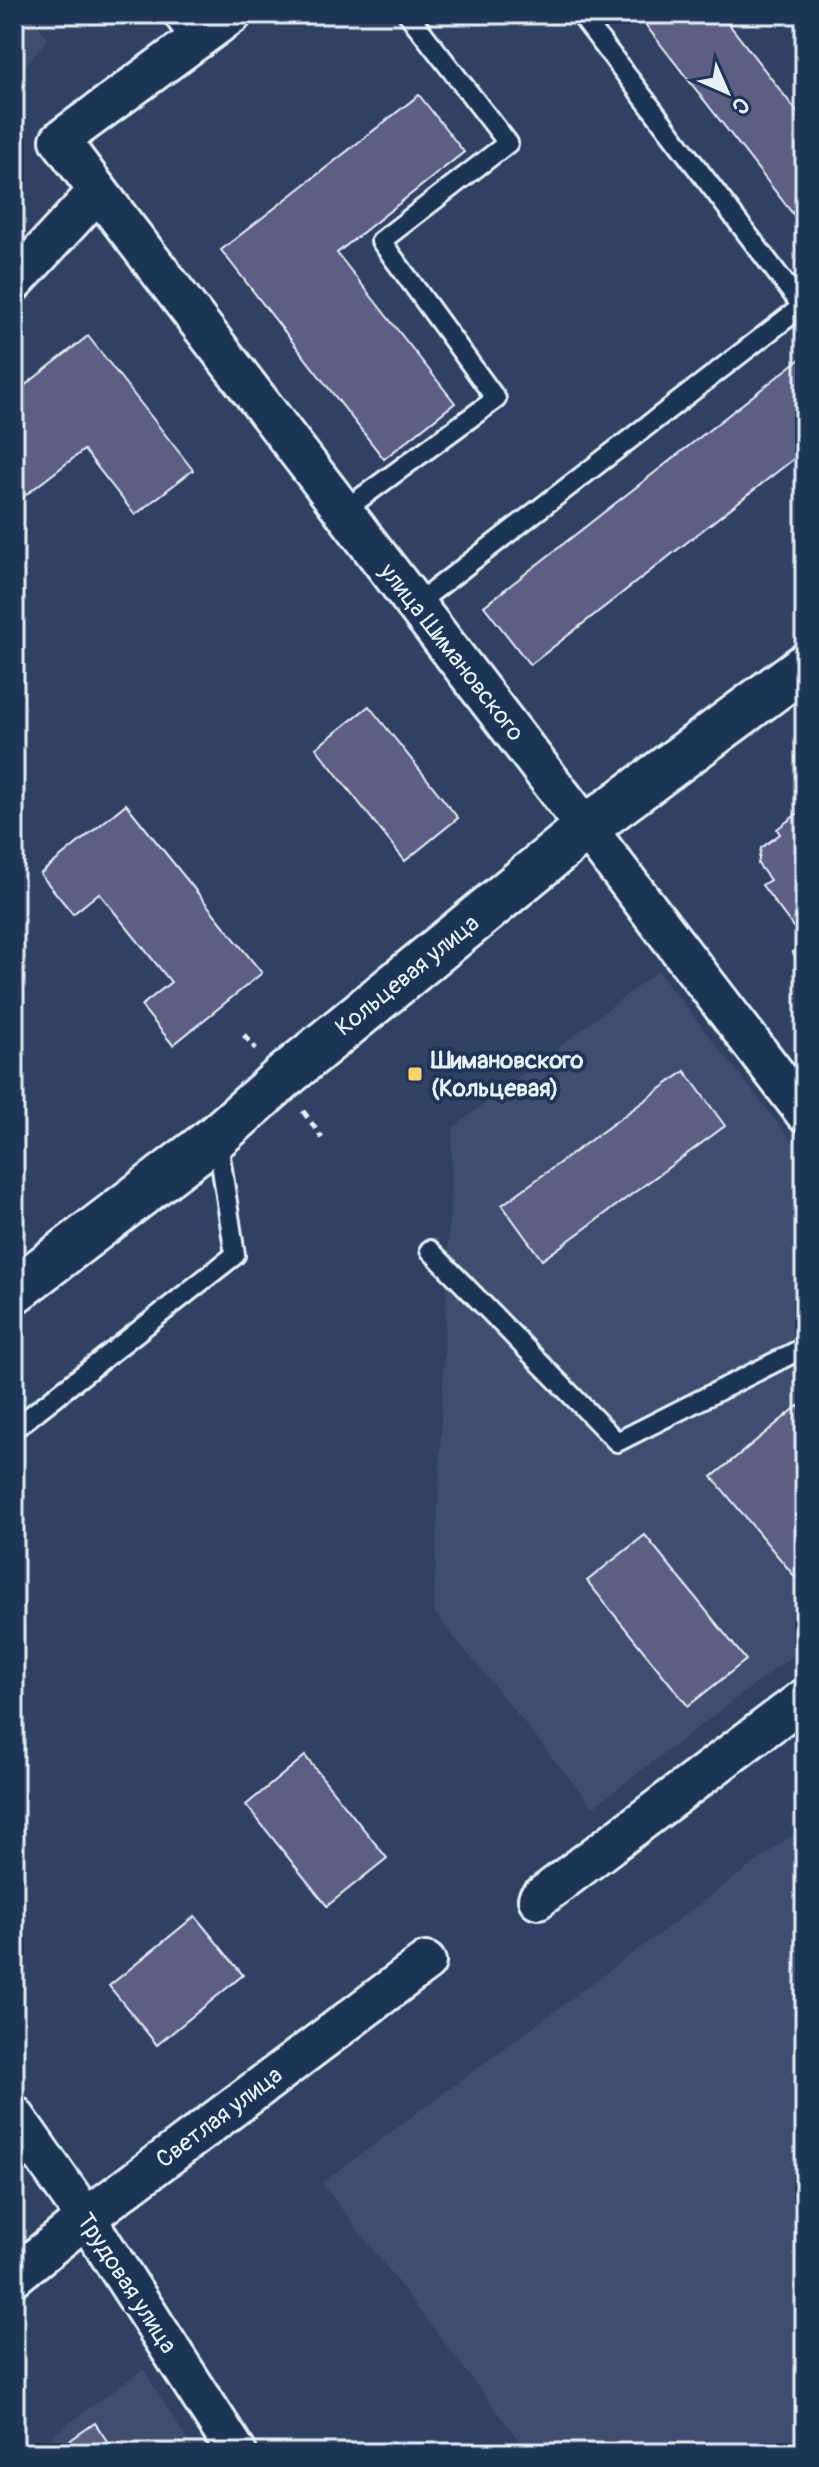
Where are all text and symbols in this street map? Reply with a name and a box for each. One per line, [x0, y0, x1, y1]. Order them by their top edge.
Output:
north arrow [687, 52, 767, 132]
text: С [725, 91, 755, 120]
street label: улица Шимановского [373, 557, 530, 747]
street label: Кольцевая улица [330, 909, 485, 1042]
place label: Шимановского (Кольцевая) [430, 1046, 584, 1103]
marker: Шимановского (Кольцевая) [406, 1065, 424, 1083]
street label: Светлая улица [150, 2061, 288, 2174]
street label: Трудовая улица [70, 2208, 183, 2359]

